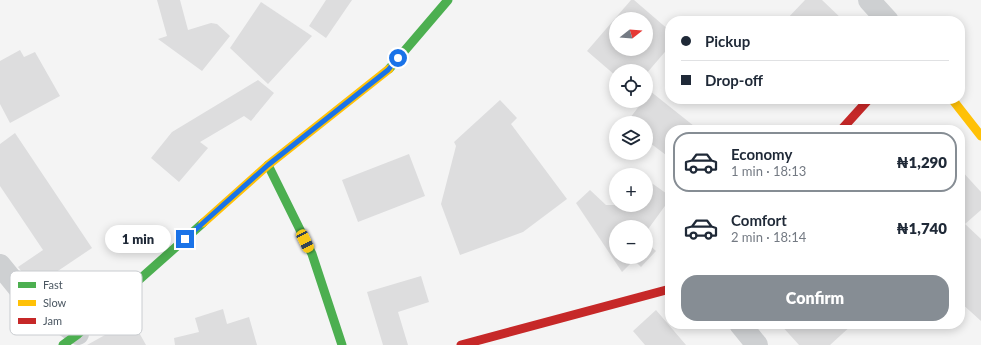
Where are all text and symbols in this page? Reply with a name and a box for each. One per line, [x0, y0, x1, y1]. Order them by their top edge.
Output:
north arrow [609, 12, 653, 56]
map controls [609, 12, 653, 264]
text: Pickup [705, 32, 750, 50]
route start [389, 49, 407, 67]
button: locate [609, 64, 653, 108]
text: Drop-off [705, 71, 763, 89]
button: layers [609, 116, 653, 160]
icon: car [683, 144, 719, 180]
text: Economy [731, 145, 792, 163]
text: ₦1,290 [897, 153, 947, 171]
text: 1 min · 18:13 [731, 163, 806, 179]
button: + [609, 168, 653, 212]
icon: car [683, 210, 719, 246]
text: Comfort [731, 211, 787, 229]
text: ₦1,740 [897, 219, 947, 237]
button: − [609, 220, 653, 264]
callout: 1 min [105, 225, 171, 253]
car [294, 228, 316, 254]
text: 2 min · 18:14 [731, 229, 806, 245]
route end [176, 230, 194, 248]
text: 1 min [122, 231, 154, 247]
legend [10, 271, 142, 335]
button: Confirm [681, 275, 949, 321]
text: Fast [43, 278, 63, 291]
text: Slow [43, 296, 67, 309]
text: Jam [43, 314, 62, 327]

